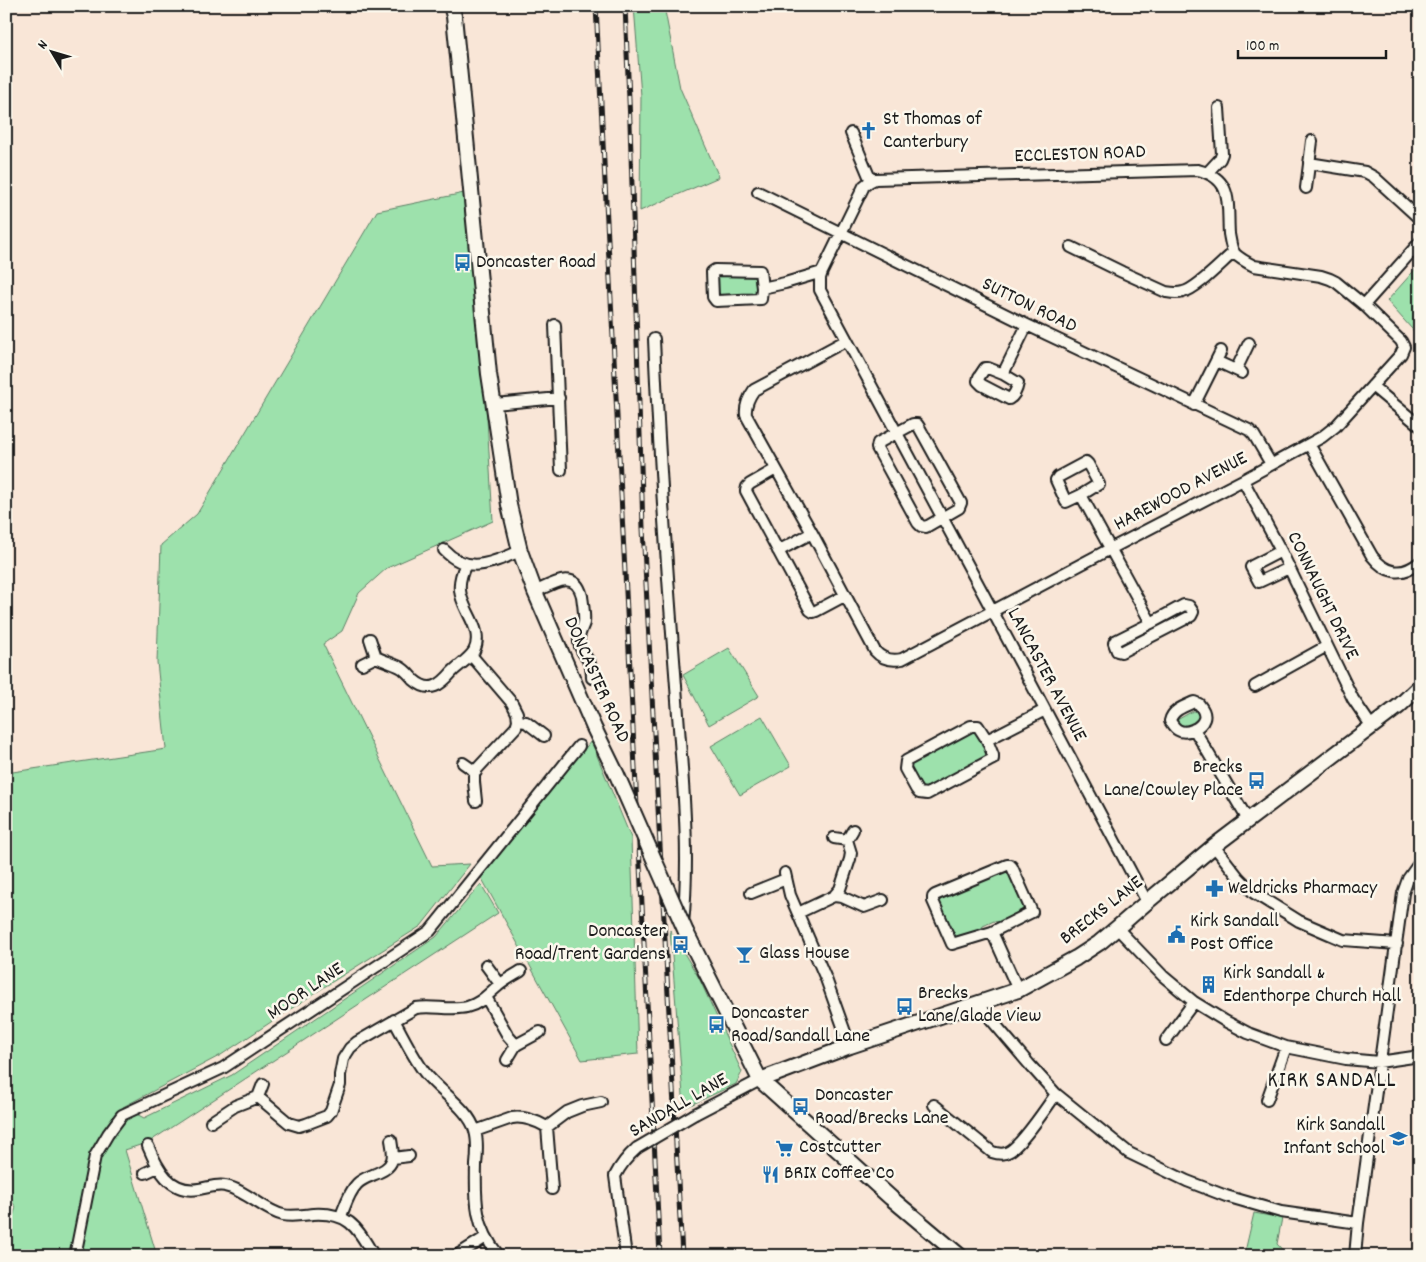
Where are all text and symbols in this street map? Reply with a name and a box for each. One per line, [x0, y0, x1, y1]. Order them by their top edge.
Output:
north arrow [28, 28, 78, 78]
scale bar [1238, 28, 1386, 60]
text: N [33, 36, 53, 54]
text: 100 m [1246, 36, 1279, 58]
place label: St Thomas of Canterbury [883, 106, 983, 157]
church icon: St Thomas of Canterbury [859, 121, 879, 141]
street label: ECCLESTON ROAD [1014, 139, 1146, 171]
place label: Doncaster Road [476, 249, 596, 277]
bus stop icon: Doncaster Road [452, 253, 472, 273]
street label: SUTTON ROAD [977, 271, 1081, 341]
street label: HAREWOOD AVENUE [1109, 445, 1253, 539]
street label: CONNAUGHT DRIVE [1279, 527, 1365, 665]
street label: LANCASTER AVENUE [999, 603, 1093, 747]
street label: DONCASTER ROAD [556, 613, 636, 747]
place label: Brecks Lane/Cowley Place [1104, 754, 1243, 805]
bus stop icon: Brecks Lane/Cowley Place [1247, 770, 1267, 790]
street label: BRECKS LANE [1054, 870, 1150, 952]
place label: Weldricks Pharmacy [1228, 875, 1378, 903]
pharmacy icon: Weldricks Pharmacy [1204, 879, 1224, 899]
place label: Kirk Sandall Post Office [1190, 908, 1279, 959]
place label: Doncaster Road/Trent Gardens [515, 918, 667, 969]
public building icon: Kirk Sandall Post Office [1166, 924, 1186, 944]
bus stop icon: Doncaster Road/Trent Gardens [670, 934, 690, 954]
place label: Glass House [759, 940, 850, 968]
bar icon: Glass House [735, 944, 755, 964]
street label: MOOR LANE [262, 956, 350, 1028]
place label: Kirk Sandall & Edenthorpe Church Hall [1223, 960, 1401, 1011]
building icon: Kirk Sandall & Edenthorpe Church Hall [1199, 975, 1219, 995]
place label: Brecks Lane/Glade View [918, 980, 1041, 1031]
bus stop icon: Brecks Lane/Glade View [894, 996, 914, 1016]
place label: Doncaster Road/Sandall Lane [731, 1000, 870, 1051]
bus stop icon: Doncaster Road/Sandall Lane [707, 1015, 727, 1035]
street label: SANDALL LANE [624, 1066, 734, 1146]
district label: KIRK SANDALL [1268, 1066, 1396, 1097]
place label: Doncaster Road/Brecks Lane [815, 1082, 949, 1133]
bus stop icon: Doncaster Road/Brecks Lane [791, 1097, 811, 1117]
place label: Kirk Sandall Infant School [1283, 1112, 1385, 1163]
school or university icon: Kirk Sandall Infant School [1389, 1128, 1409, 1148]
place label: Costcutter [799, 1134, 882, 1162]
supermarket icon: Costcutter [775, 1138, 795, 1158]
place label: BRIX Coffee Co [784, 1160, 894, 1188]
restaurant icon: BRIX Coffee Co [760, 1164, 780, 1184]

